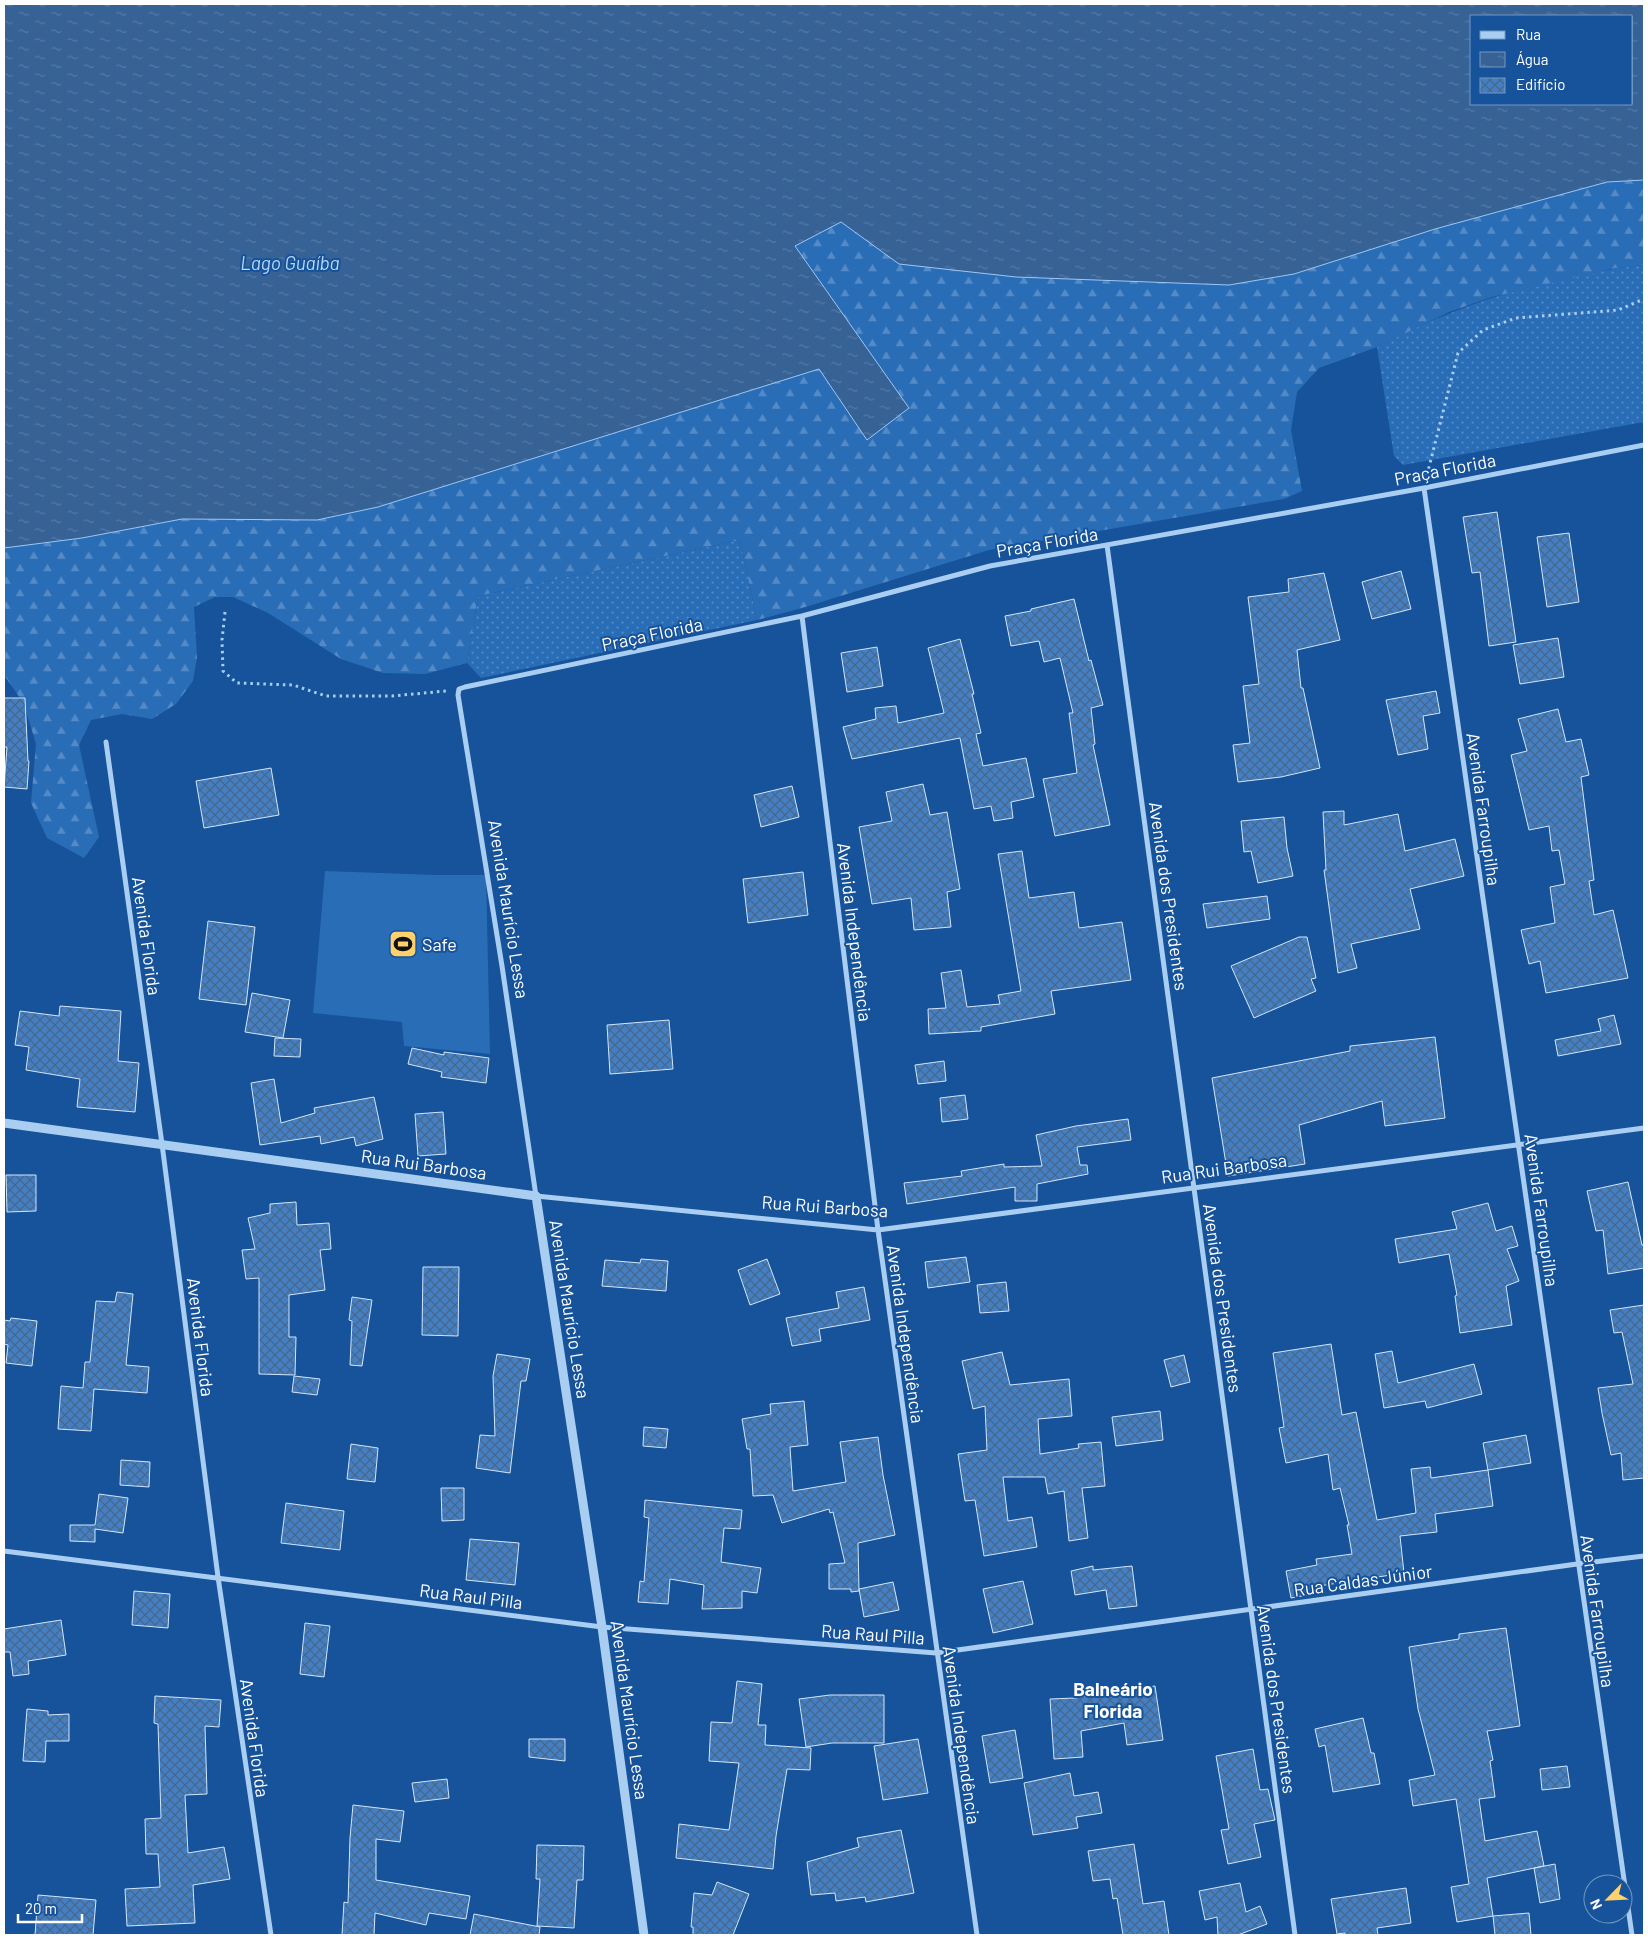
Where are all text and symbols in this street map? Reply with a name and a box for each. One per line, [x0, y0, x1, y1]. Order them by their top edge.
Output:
legend [1470, 15, 1633, 105]
text: Rua [1516, 25, 1541, 43]
text: Água [1516, 50, 1549, 68]
text: Edifício [1516, 75, 1565, 93]
water label: Lago Guaíba [240, 251, 340, 274]
street label: Praça Florida [1392, 448, 1498, 490]
street label: Praça Florida [994, 522, 1100, 562]
street label: Praça Florida [599, 613, 705, 655]
street label: Avenida Farroupilha [1462, 731, 1506, 887]
street label: Avenida dos Presidentes [1145, 800, 1193, 992]
street label: Avenida Maurício Lessa [484, 818, 534, 1000]
street label: Avenida Independência [833, 841, 877, 1023]
street label: Avenida Florida [128, 875, 166, 997]
sports icon: Safe [388, 929, 418, 959]
place label: Safe [422, 933, 457, 955]
street label: Avenida Farroupilha [1520, 1132, 1564, 1288]
street label: Rua Rui Barbosa [360, 1144, 488, 1184]
street label: Rua Rui Barbosa [1160, 1148, 1288, 1188]
street label: Rua Rui Barbosa [761, 1191, 889, 1221]
street label: Avenida dos Presidentes [1199, 1202, 1247, 1394]
street label: Avenida Maurício Lessa [545, 1218, 595, 1400]
street label: Avenida Independência [883, 1243, 929, 1425]
street label: Avenida Florida [183, 1276, 219, 1398]
street label: Avenida Farroupilha [1576, 1533, 1620, 1689]
street label: Rua Caldas Júnior [1292, 1559, 1434, 1601]
street label: Rua Raul Pilla [418, 1579, 524, 1613]
street label: Avenida dos Presidentes [1253, 1603, 1301, 1795]
street label: Avenida Maurício Lessa [607, 1619, 653, 1801]
street label: Rua Raul Pilla [820, 1619, 926, 1649]
street label: Avenida Independência [939, 1644, 985, 1826]
street label: Avenida Florida [236, 1677, 274, 1799]
district label: Balneário Florida [1073, 1677, 1153, 1722]
north arrow [1583, 1874, 1633, 1924]
scale bar [18, 1892, 81, 1924]
text: N [1586, 1897, 1605, 1912]
text: 20 m [25, 1899, 57, 1917]

